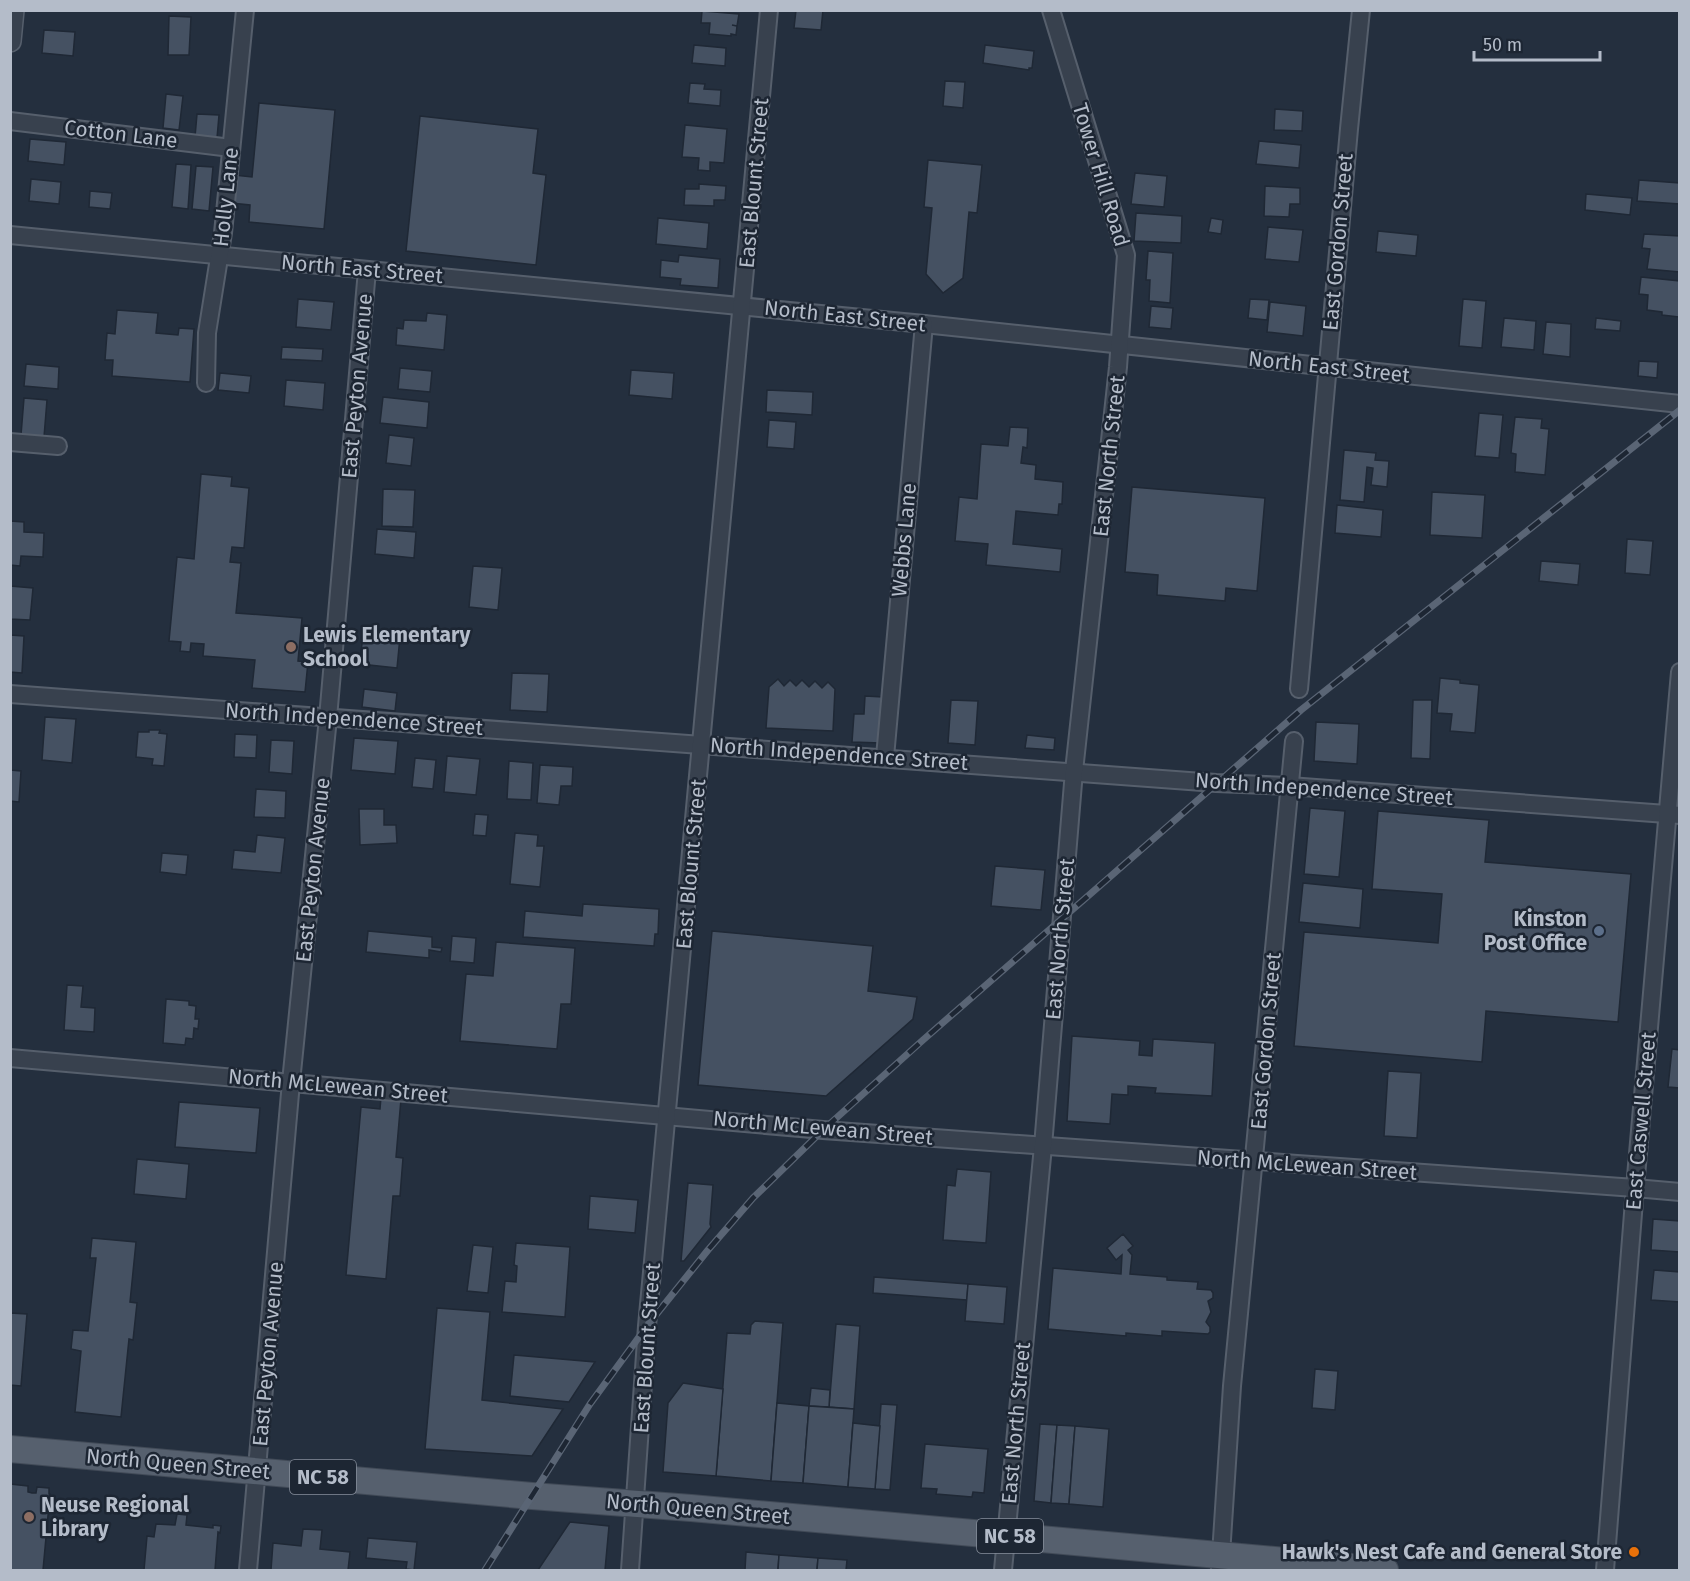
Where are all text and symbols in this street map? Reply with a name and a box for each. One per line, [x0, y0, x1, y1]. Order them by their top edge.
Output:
scale bar [1474, 24, 1600, 62]
text: 50 m [1483, 34, 1522, 56]
street label: East Blount Street [734, 96, 774, 269]
street label: Tower Hill Road [1067, 100, 1135, 250]
street label: Cotton Lane [63, 114, 179, 154]
street label: Holly Lane [208, 146, 244, 248]
street label: East Gordon Street [1317, 152, 1359, 332]
street label: North East Street [280, 249, 444, 289]
street label: East Peyton Avenue [336, 292, 378, 480]
street label: North East Street [763, 295, 927, 337]
street label: North East Street [1247, 346, 1411, 388]
street label: East North Street [1088, 374, 1130, 538]
street label: Webbs Lane [886, 482, 922, 598]
place label: Lewis Elementary School [303, 622, 470, 672]
marker: Lewis Elementary School [284, 640, 298, 654]
street label: North Independence Street [224, 697, 484, 741]
street label: North Independence Street [709, 732, 969, 776]
street label: North Independence Street [1194, 767, 1454, 811]
street label: East Peyton Avenue [290, 776, 336, 964]
street label: East Blount Street [671, 777, 711, 950]
street label: East North Street [1040, 857, 1080, 1021]
place label: Kinston Post Office [1484, 906, 1587, 956]
marker: Kinston Post Office [1592, 924, 1606, 938]
street label: East Gordon Street [1245, 951, 1287, 1131]
street label: East Caswell Street [1620, 1030, 1662, 1211]
street label: North McLewean Street [227, 1063, 449, 1109]
street label: North McLewean Street [712, 1105, 934, 1151]
street label: North McLewean Street [1196, 1144, 1418, 1186]
street label: East Peyton Avenue [247, 1260, 289, 1448]
street label: East Blount Street [628, 1261, 666, 1434]
street label: East North Street [996, 1341, 1036, 1505]
street label: North Queen Street [85, 1443, 272, 1485]
road number: NC 58 [290, 1460, 356, 1494]
street label: North Queen Street [605, 1488, 792, 1530]
place label: Neuse Regional Library [41, 1492, 190, 1542]
marker: Neuse Regional Library [22, 1510, 36, 1524]
road number: NC 58 [977, 1519, 1043, 1553]
place label: Hawk's Nest Cafe and General Store [1282, 1539, 1622, 1565]
marker: Hawk's Nest Cafe and General Store [1627, 1545, 1641, 1559]

